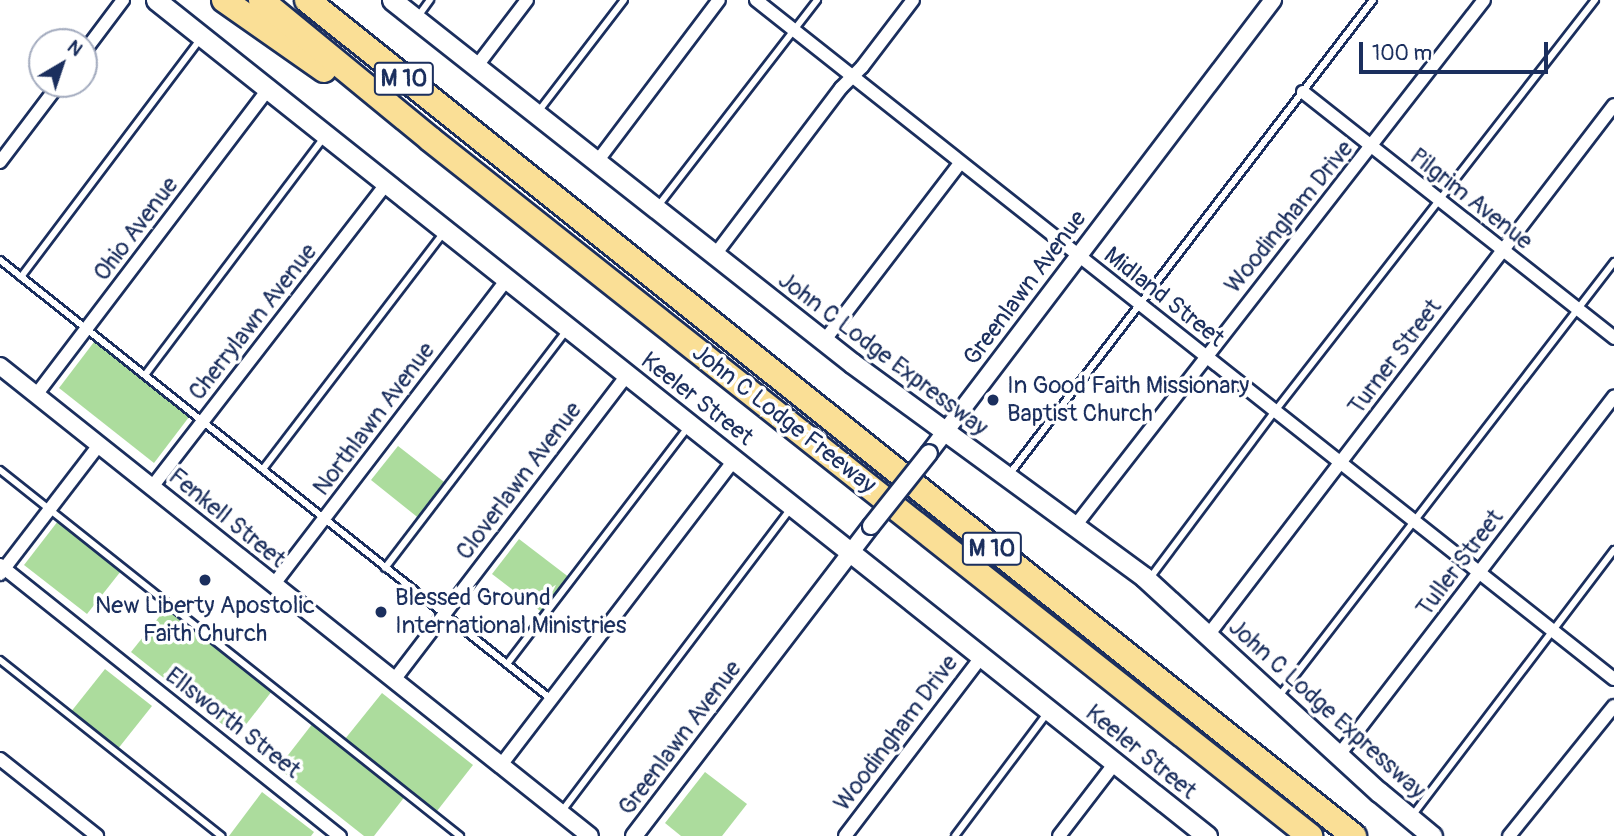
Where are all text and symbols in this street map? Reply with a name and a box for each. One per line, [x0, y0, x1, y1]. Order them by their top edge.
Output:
north arrow [28, 28, 98, 98]
scale bar [1362, 28, 1551, 72]
text: N [62, 35, 87, 62]
text: 100 m [1372, 40, 1432, 67]
road number: M 10 [372, 60, 436, 99]
street label: Woodingham Drive [1219, 135, 1359, 299]
street label: Pilgrim Avenue [1404, 142, 1538, 256]
street label: Ohio Avenue [88, 171, 184, 287]
street label: Greenlawn Avenue [957, 205, 1093, 371]
street label: Cherrylawn Avenue [183, 238, 323, 406]
street label: Midland Street [1098, 241, 1230, 353]
street label: John C Lodge Expressway [772, 266, 994, 442]
street label: Turner Street [1342, 293, 1448, 421]
street label: Northlawn Avenue [307, 337, 441, 501]
street label: John C Lodge Freeway [686, 338, 882, 500]
street label: Keeler Street [635, 346, 759, 452]
place label: In Good Faith Missionary Baptist Church [1007, 372, 1249, 428]
marker: In Good Faith Missionary Baptist Church [985, 392, 1001, 408]
street label: Cloverlawn Avenue [450, 396, 588, 566]
street label: Fenkell Street [163, 462, 291, 574]
street label: Tuller Street [1410, 504, 1510, 622]
road number: M 10 [960, 530, 1024, 568]
marker: New Liberty Apostolic Faith Church [197, 572, 213, 588]
place label: Blessed Ground International Ministries [395, 584, 626, 640]
place label: New Liberty Apostolic Faith Church [95, 592, 315, 648]
marker: Blessed Ground International Ministries [373, 604, 389, 620]
street label: John C Lodge Expressway [1223, 613, 1431, 805]
street label: Woodingham Drive [828, 649, 964, 817]
street label: Greenlawn Avenue [612, 655, 748, 821]
street label: Ellsworth Street [160, 661, 306, 785]
street label: Keeler Street [1080, 698, 1202, 806]

